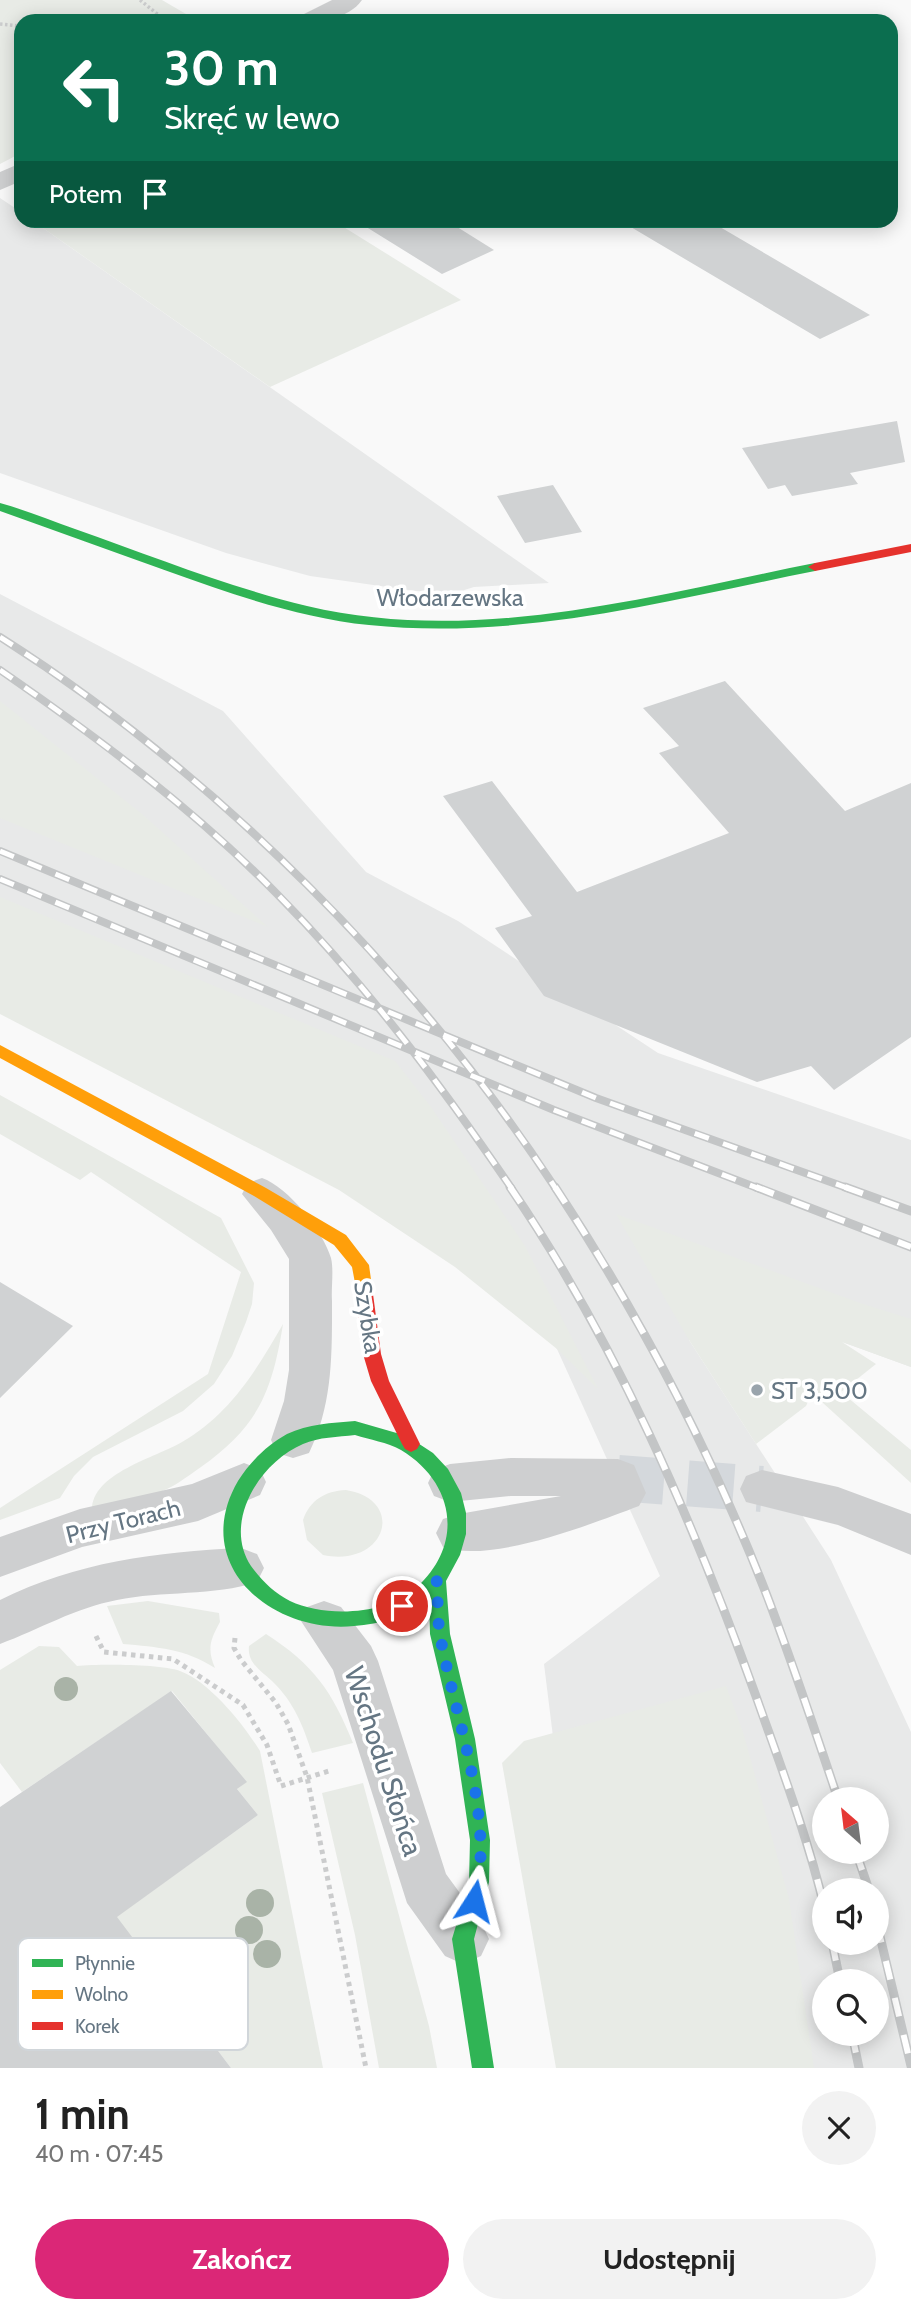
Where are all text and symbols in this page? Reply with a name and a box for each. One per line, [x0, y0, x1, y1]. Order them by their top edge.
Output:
text: 30 m [164, 38, 279, 97]
icon: left [49, 42, 140, 133]
text: Skręć w lewo [164, 98, 340, 137]
icon: arrive [136, 175, 174, 213]
text: Potem [49, 178, 122, 210]
street label: Włodarzewska [377, 583, 524, 612]
street label: Szybka [348, 1279, 388, 1356]
place label: ST 3,500 [771, 1376, 868, 1405]
marker: ST 3,500 [749, 1382, 765, 1398]
street label: Przy Torach [63, 1493, 183, 1549]
pin [372, 1576, 432, 1636]
icon: arrive [383, 1587, 421, 1625]
street label: Wschodu Słońca [337, 1662, 431, 1860]
north arrow [812, 1787, 889, 1864]
map controls [812, 1787, 889, 2046]
position arrow [437, 1864, 511, 1938]
button: sound [812, 1878, 889, 1955]
legend [18, 1938, 248, 2050]
text: Płynnie [75, 1952, 135, 1975]
button: search [812, 1969, 889, 2046]
text: Wolno [75, 1983, 128, 2006]
text: Korek [75, 2015, 120, 2038]
text: 1 min [35, 2088, 130, 2140]
button: close [802, 2091, 876, 2165]
text: 40 m · 07:45 [35, 2140, 163, 2168]
button: Zakończ [35, 2219, 449, 2299]
button: Udostępnij [463, 2219, 876, 2299]

